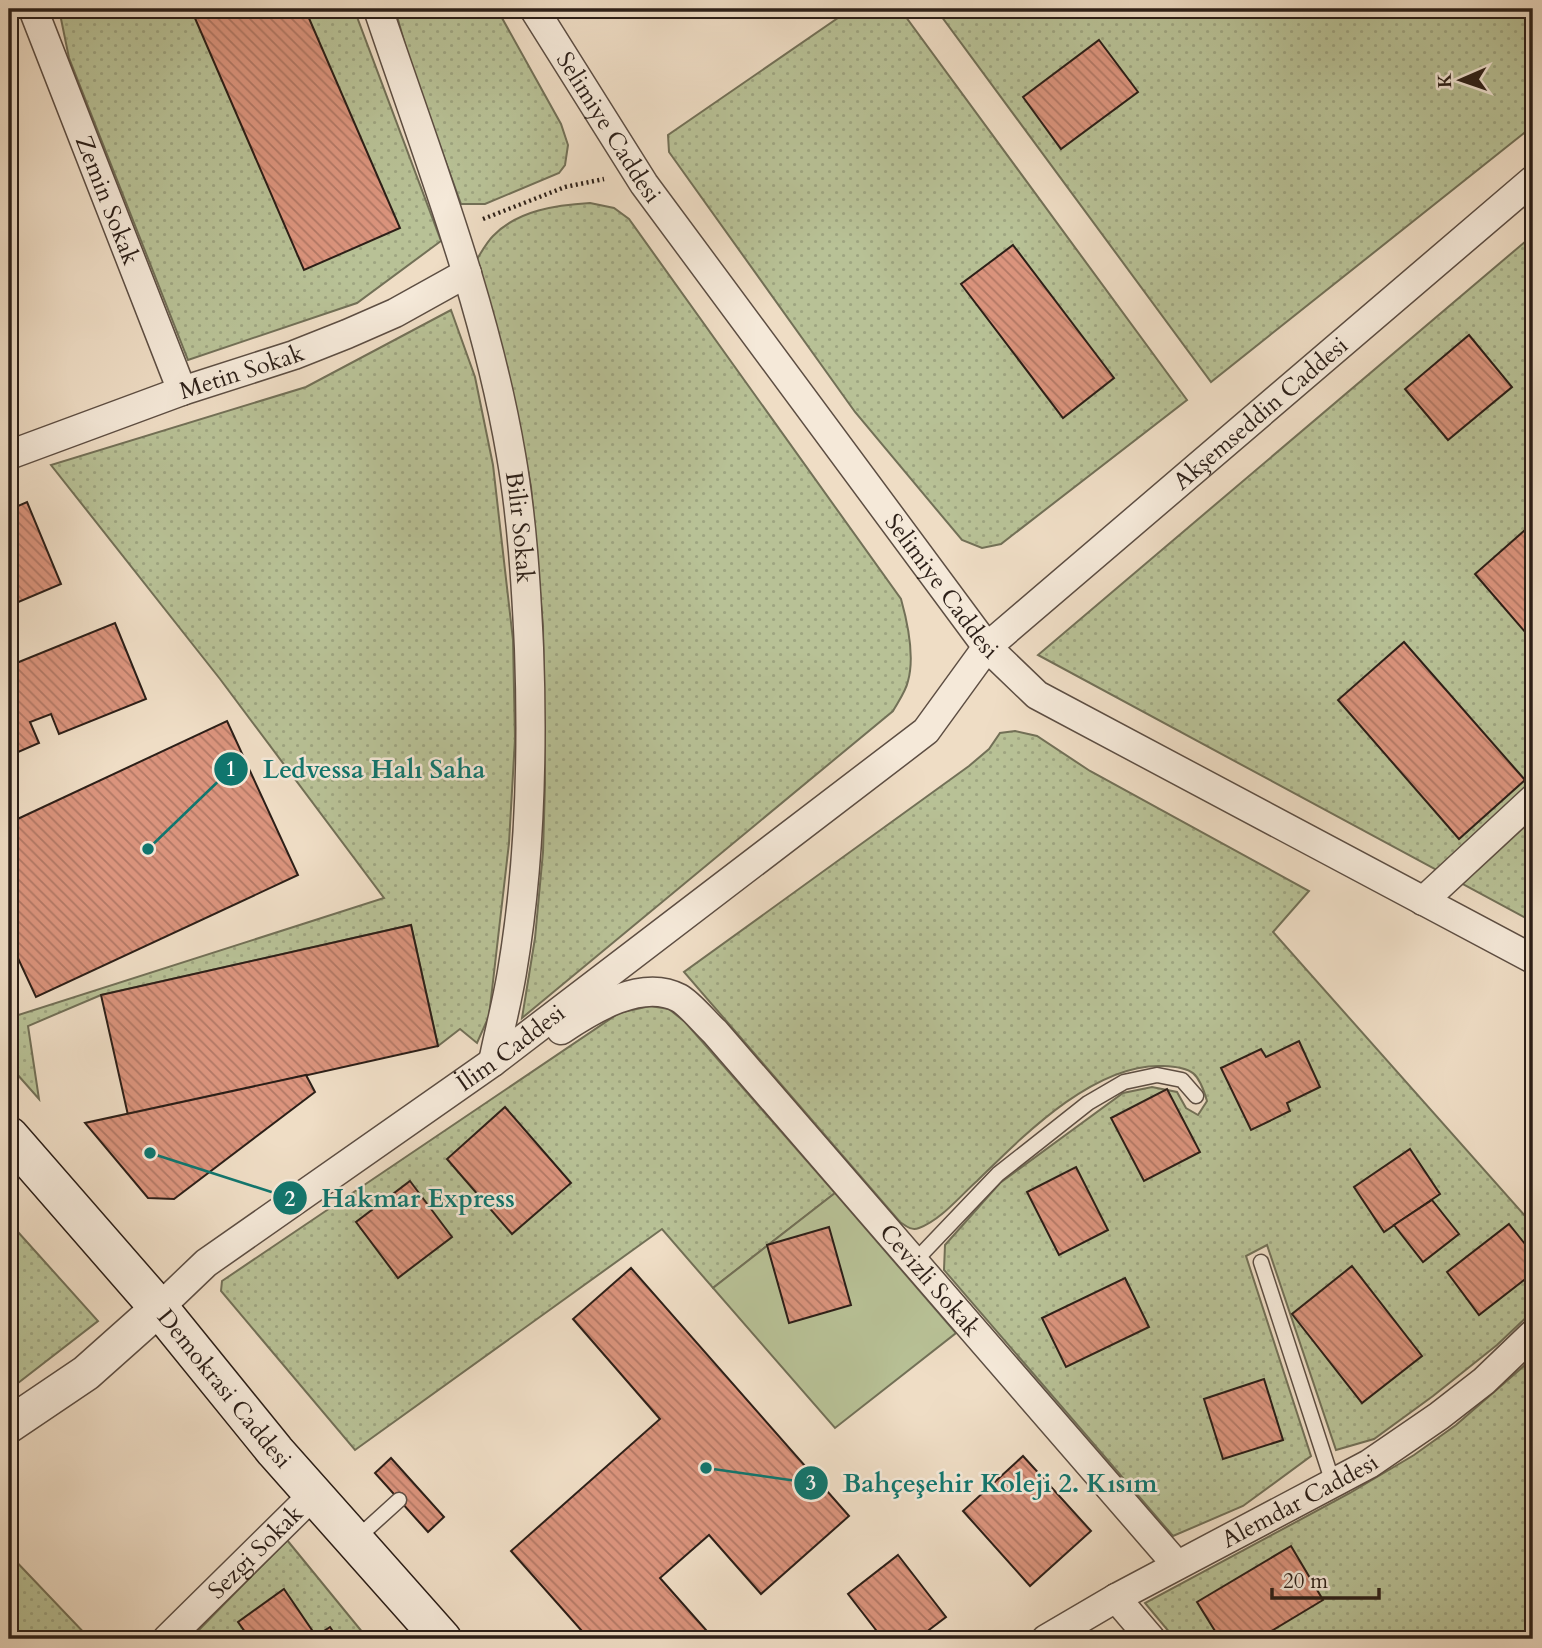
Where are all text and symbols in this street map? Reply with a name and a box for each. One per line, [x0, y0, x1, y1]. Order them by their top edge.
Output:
street label: Selimiye Caddesi [548, 46, 669, 210]
north arrow [1426, 46, 1496, 116]
text: K [1432, 72, 1458, 89]
street label: Zemin Sokak [67, 131, 147, 270]
street label: Akşemseddin Caddesi [1166, 329, 1355, 498]
street label: Metin Sokak [175, 337, 309, 408]
street label: Bilir Sokak [497, 469, 541, 585]
street label: Selimiye Caddesi [877, 507, 1006, 667]
callout: Ledvessa Halı Saha [214, 745, 500, 792]
text: Ledvessa Halı Saha [263, 752, 485, 787]
text: 1 [226, 755, 236, 784]
street label: İlim Caddesi [450, 997, 572, 1100]
callout: Hakmar Express [272, 1175, 529, 1222]
text: Hakmar Express [321, 1181, 515, 1216]
text: 2 [285, 1185, 296, 1214]
street label: Cevizli Sokak [872, 1217, 988, 1344]
street label: Demokrasi Caddesi [149, 1302, 299, 1476]
street label: Alemdar Caddesi [1216, 1446, 1385, 1556]
callout: Bahçeşehir Koleji 2. Kısım [793, 1460, 1171, 1507]
text: Bahçeşehir Koleji 2. Kısım [842, 1466, 1158, 1501]
text: 3 [806, 1469, 816, 1498]
street label: Sezgi Sokak [201, 1498, 311, 1607]
scale bar [1272, 1557, 1379, 1601]
text: 20 m [1283, 1567, 1328, 1596]

